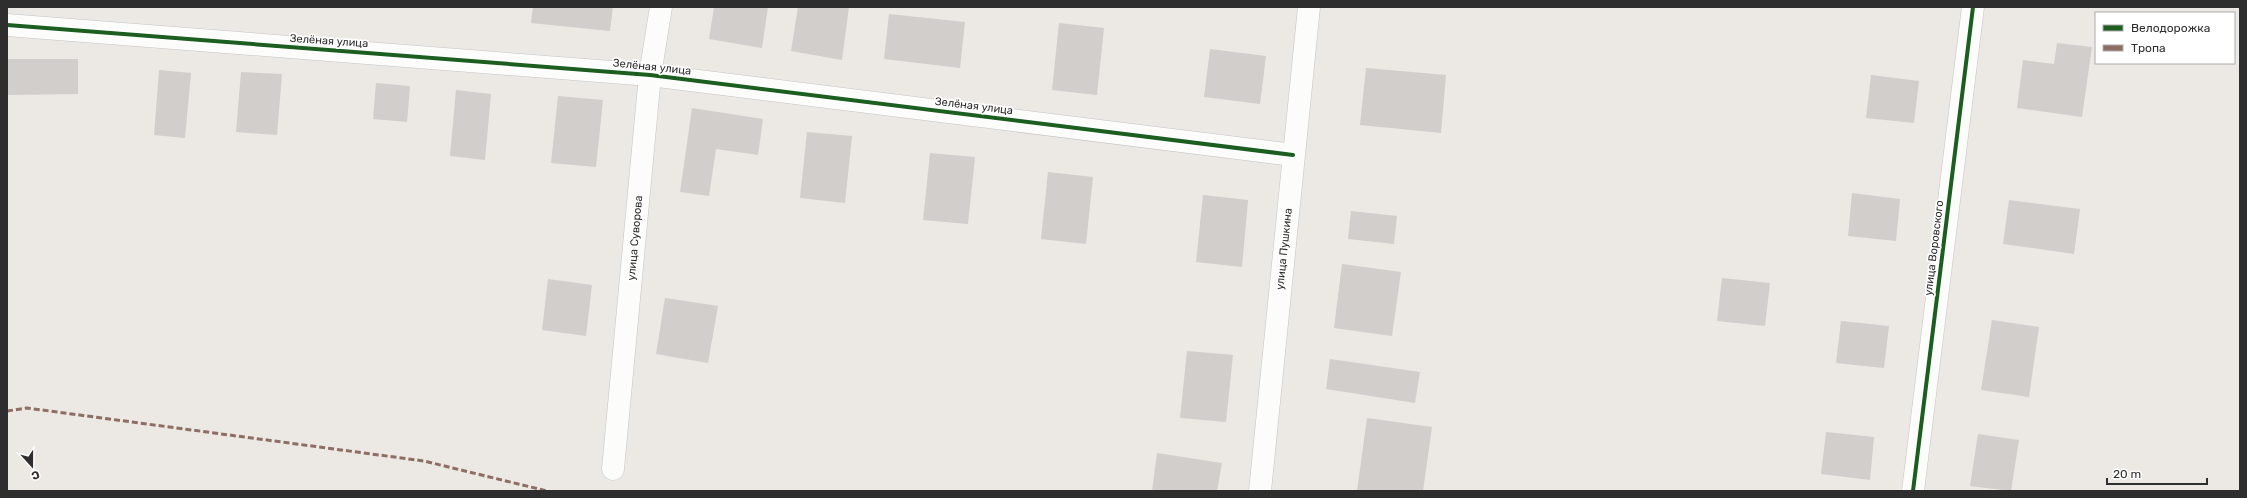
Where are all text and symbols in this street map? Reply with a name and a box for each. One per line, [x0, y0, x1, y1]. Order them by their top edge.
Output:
legend [2095, 12, 2235, 64]
text: Велодорожка [2131, 21, 2210, 35]
street label: Зелёная улица [289, 32, 369, 50]
text: Тропа [2131, 41, 2166, 55]
street label: Зелёная улица [612, 56, 692, 78]
street label: Зелёная улица [934, 95, 1014, 117]
street label: улица Суворова [625, 195, 645, 281]
street label: улица Воровского [1922, 200, 1946, 296]
street label: улица Пушкина [1273, 207, 1295, 291]
north arrow [12, 446, 52, 486]
scale bar [2107, 460, 2207, 486]
text: С [29, 467, 41, 482]
text: 20 m [2113, 467, 2141, 481]

